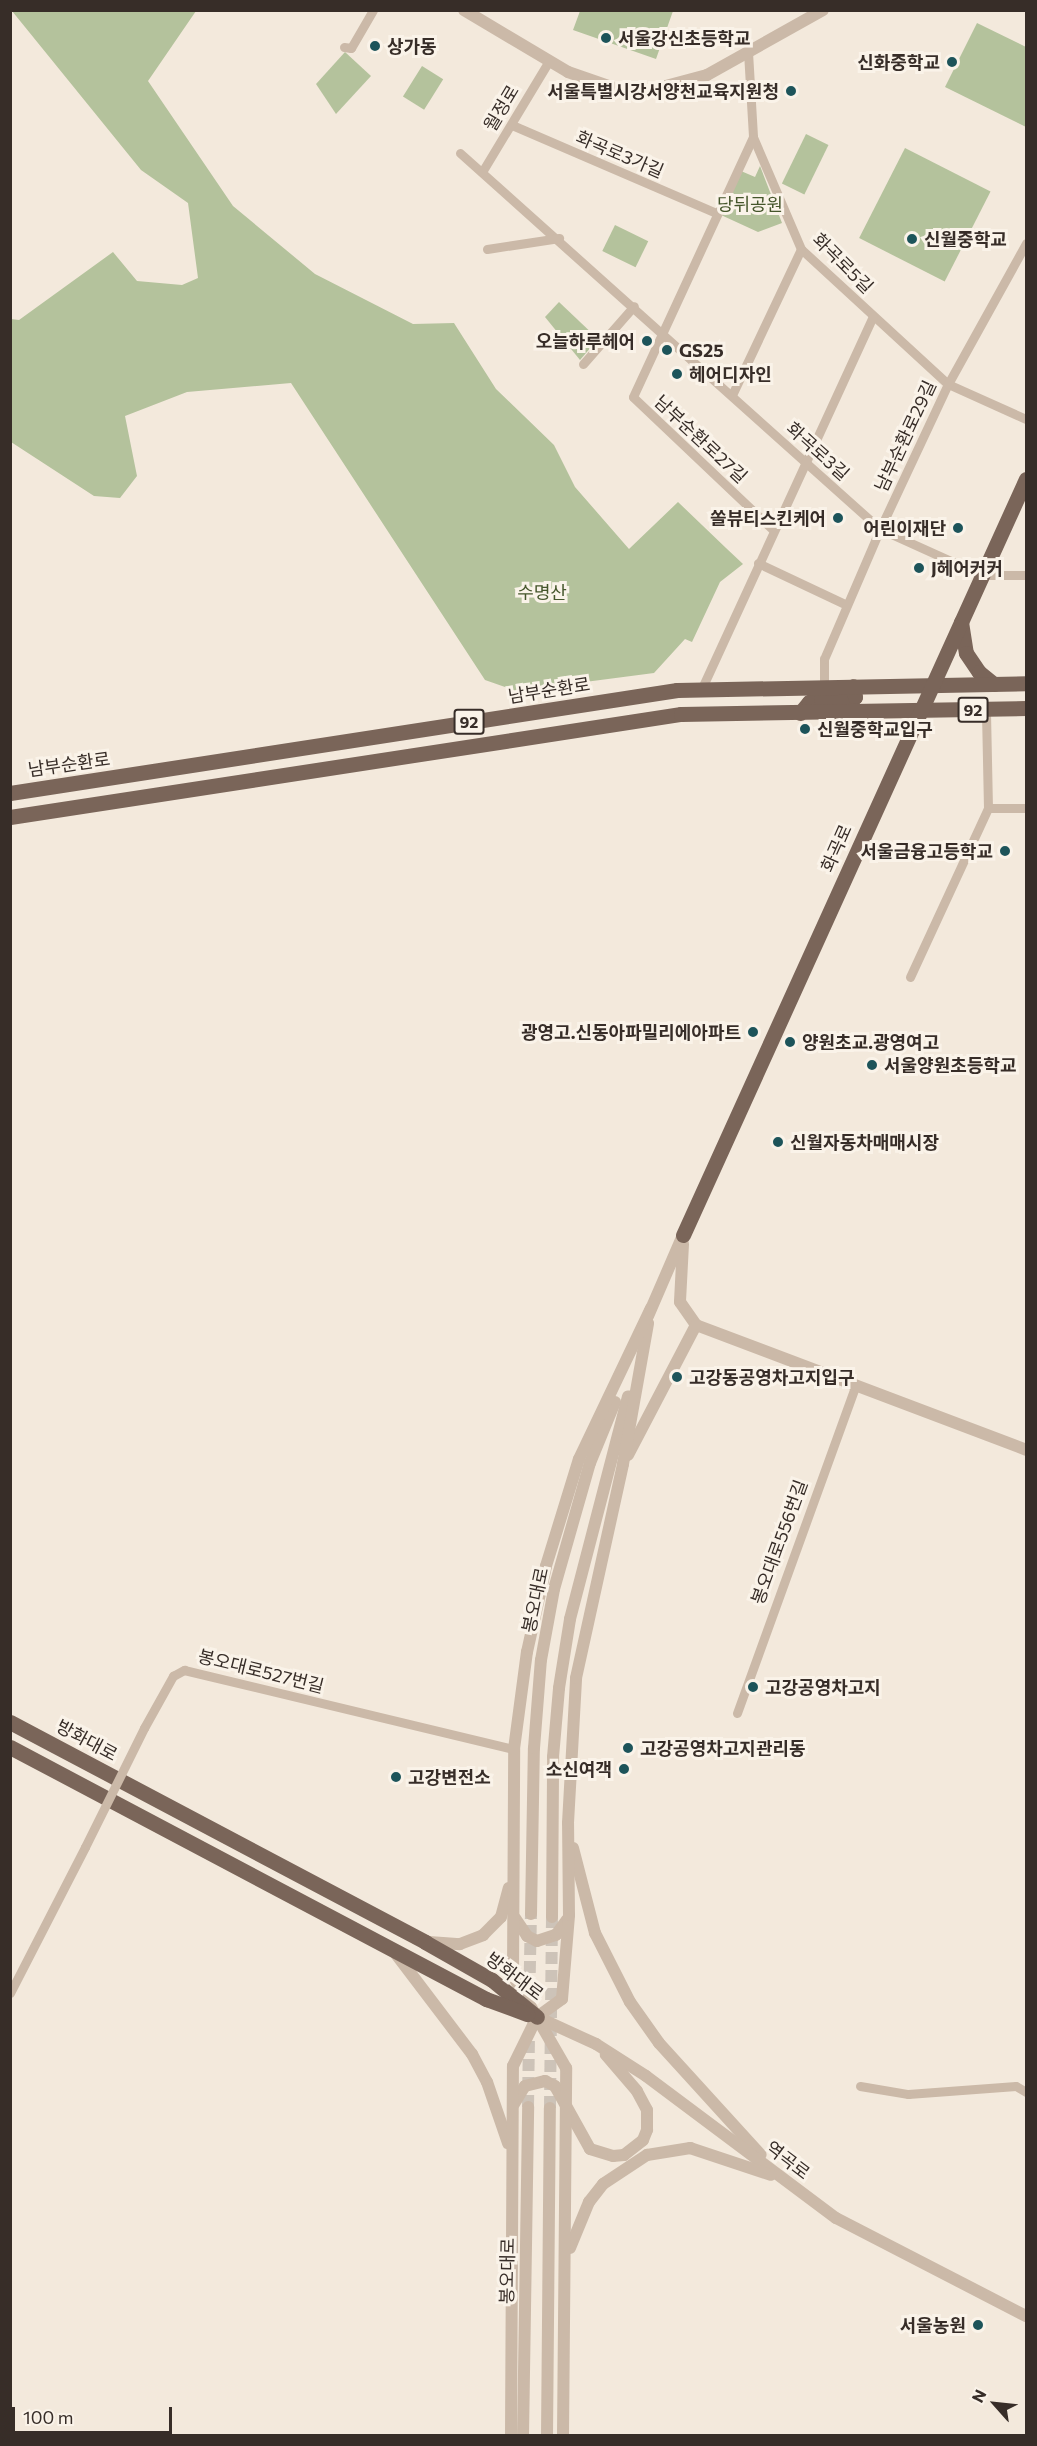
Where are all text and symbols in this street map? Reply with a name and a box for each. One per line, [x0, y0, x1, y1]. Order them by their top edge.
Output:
place label: 서울강신초등학교 [618, 27, 750, 49]
marker: 서울강신초등학교 [599, 31, 613, 45]
place label: 상가동 [387, 35, 437, 57]
marker: 상가동 [368, 39, 382, 53]
place label: 신화중학교 [857, 51, 940, 73]
marker: 신화중학교 [945, 55, 959, 69]
place label: 서울특별시강서양천교육지원청 [547, 80, 779, 102]
street label: 월정로 [479, 81, 523, 135]
marker: 서울특별시강서양천교육지원청 [784, 84, 798, 98]
street label: 화곡로3가길 [573, 126, 667, 182]
park label: 당뒤공원 [717, 193, 783, 215]
street label: 화곡로5길 [808, 228, 878, 298]
place label: 신월중학교 [924, 228, 1007, 250]
marker: 신월중학교 [905, 232, 919, 246]
place label: 오늘하루헤어 [536, 330, 635, 352]
marker: 오늘하루헤어 [640, 334, 654, 348]
place label: GS25 [679, 339, 724, 361]
marker: GS25 [660, 343, 674, 357]
place label: 헤어디자인 [689, 363, 772, 385]
marker: 헤어디자인 [670, 367, 684, 381]
street label: 남부순환로29길 [870, 377, 940, 495]
street label: 남부순환로27길 [650, 391, 752, 487]
street label: 화곡로3길 [782, 417, 854, 485]
place label: 쏠뷰티스킨케어 [710, 507, 826, 529]
marker: 쏠뷰티스킨케어 [831, 511, 845, 525]
place label: 어린이재단 [863, 517, 946, 539]
marker: 어린이재단 [951, 521, 965, 535]
place label: J헤어커커 [931, 557, 1003, 579]
marker: J헤어커커 [912, 561, 926, 575]
park label: 수명산 [517, 581, 567, 603]
street label: 남부순환로 [506, 673, 592, 707]
road number: 92 [956, 697, 990, 723]
road number: 92 [452, 709, 486, 735]
place label: 신월중학교입구 [817, 718, 933, 740]
marker: 신월중학교입구 [798, 722, 812, 736]
street label: 남부순환로 [26, 748, 112, 780]
street label: 화곡로 [816, 821, 856, 875]
place label: 서울금융고등학교 [861, 840, 993, 862]
marker: 서울금융고등학교 [998, 844, 1012, 858]
place label: 광영고.신동아파밀리에아파트 [521, 1021, 741, 1043]
marker: 광영고.신동아파밀리에아파트 [746, 1025, 760, 1039]
place label: 양원초교.광영여고 [802, 1031, 939, 1053]
marker: 양원초교.광영여고 [783, 1035, 797, 1049]
place label: 서울양원초등학교 [884, 1054, 1016, 1076]
marker: 서울양원초등학교 [865, 1058, 879, 1072]
place label: 신월자동차매매시장 [790, 1131, 939, 1153]
marker: 신월자동차매매시장 [771, 1135, 785, 1149]
place label: 고강동공영차고지입구 [689, 1366, 855, 1388]
marker: 고강동공영차고지입구 [670, 1370, 684, 1384]
street label: 봉오대로556번길 [746, 1477, 812, 1607]
street label: 봉오대로 [518, 1565, 552, 1635]
street label: 봉오대로527번길 [196, 1645, 326, 1697]
place label: 고강공영차고지 [765, 1676, 881, 1698]
marker: 고강공영차고지 [746, 1680, 760, 1694]
street label: 방화대로 [53, 1715, 121, 1765]
place label: 고강공영차고지관리동 [640, 1737, 806, 1759]
marker: 고강공영차고지관리동 [621, 1741, 635, 1755]
place label: 소신여객 [546, 1758, 612, 1780]
marker: 소신여객 [617, 1762, 631, 1776]
place label: 고강변전소 [408, 1766, 491, 1788]
marker: 고강변전소 [389, 1770, 403, 1784]
street label: 방화대로 [482, 1947, 548, 2005]
street label: 역곡로 [762, 2136, 814, 2184]
street label: 봉오대로 [496, 2238, 518, 2304]
place label: 서울농원 [900, 2314, 966, 2336]
marker: 서울농원 [971, 2318, 985, 2332]
north arrow [965, 2374, 1025, 2434]
text: N [967, 2386, 990, 2405]
scale bar [15, 2395, 176, 2433]
text: 100 m [23, 2406, 73, 2428]

